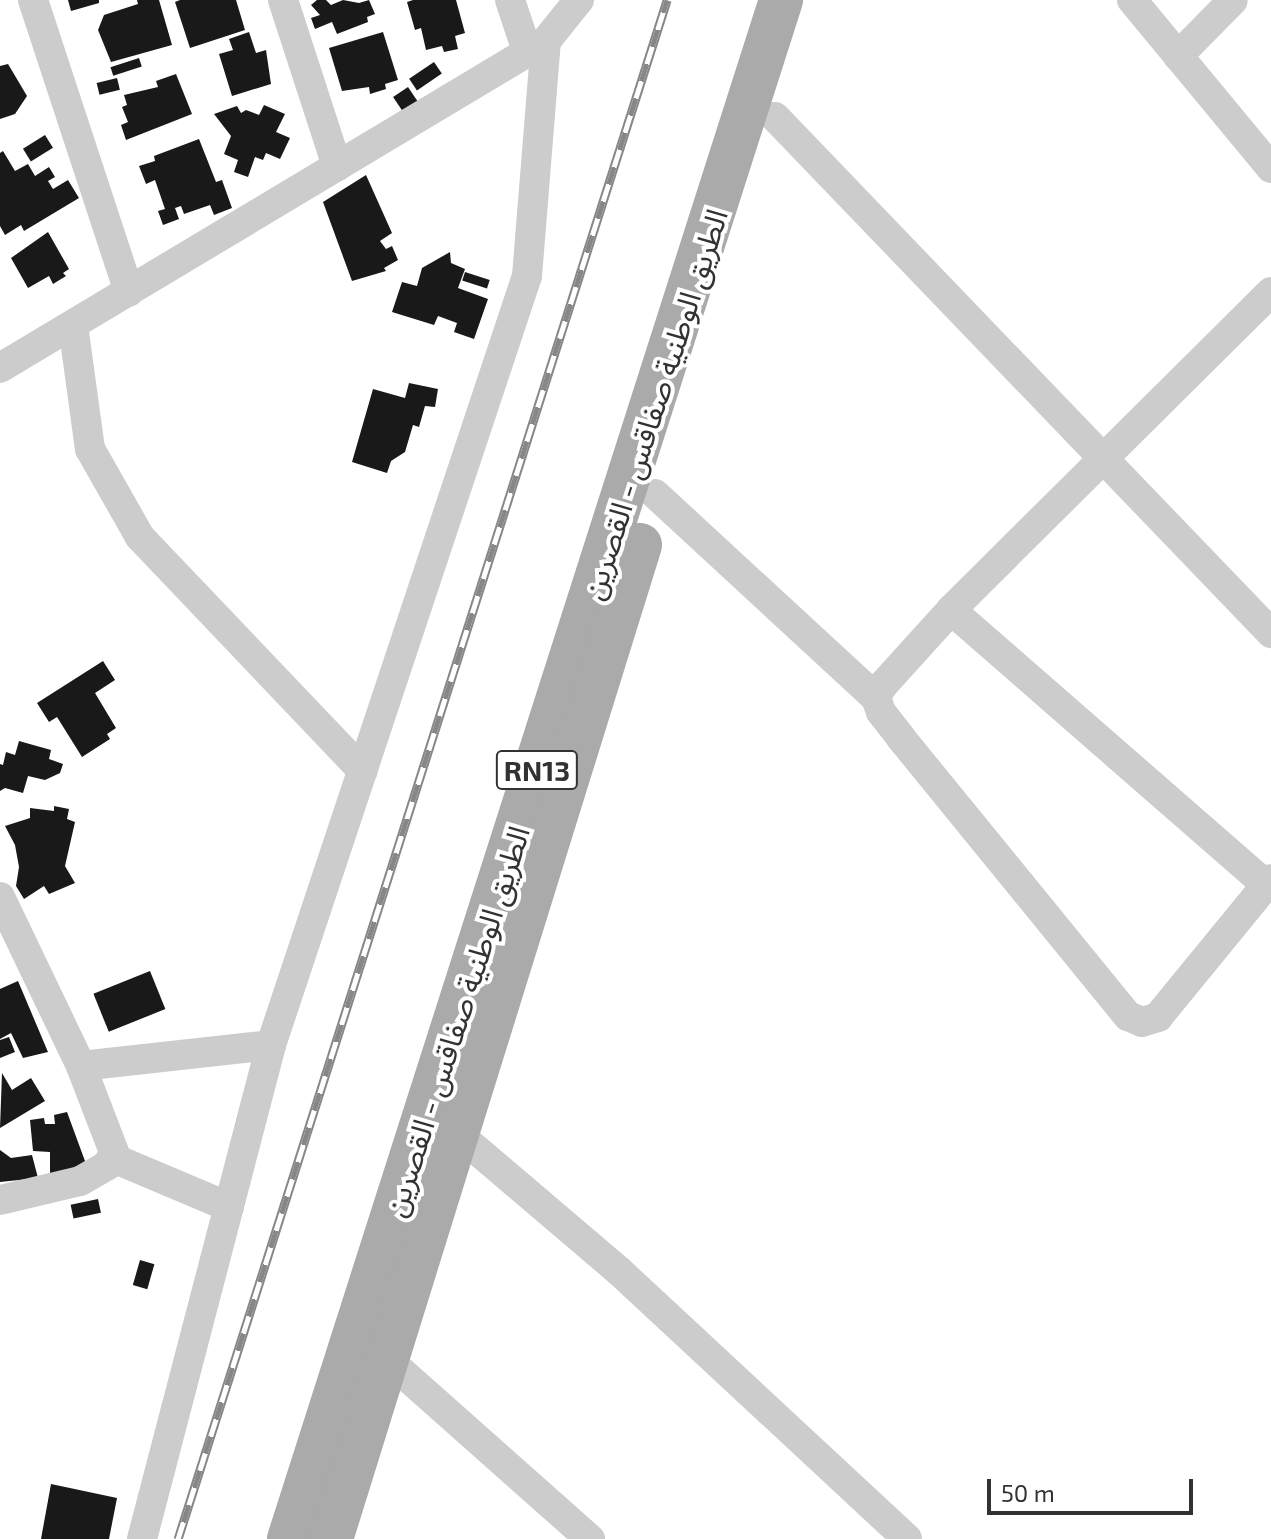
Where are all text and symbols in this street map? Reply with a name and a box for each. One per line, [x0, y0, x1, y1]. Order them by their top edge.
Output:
street label: الطريق الوطنية صفاقس - القصرين [574, 204, 734, 604]
road number: RN13 [495, 746, 579, 794]
street label: الطريق الوطنية صفاقس - القصرين [376, 821, 536, 1221]
scale bar [991, 1463, 1197, 1513]
text: 50 m [1001, 1478, 1055, 1507]

